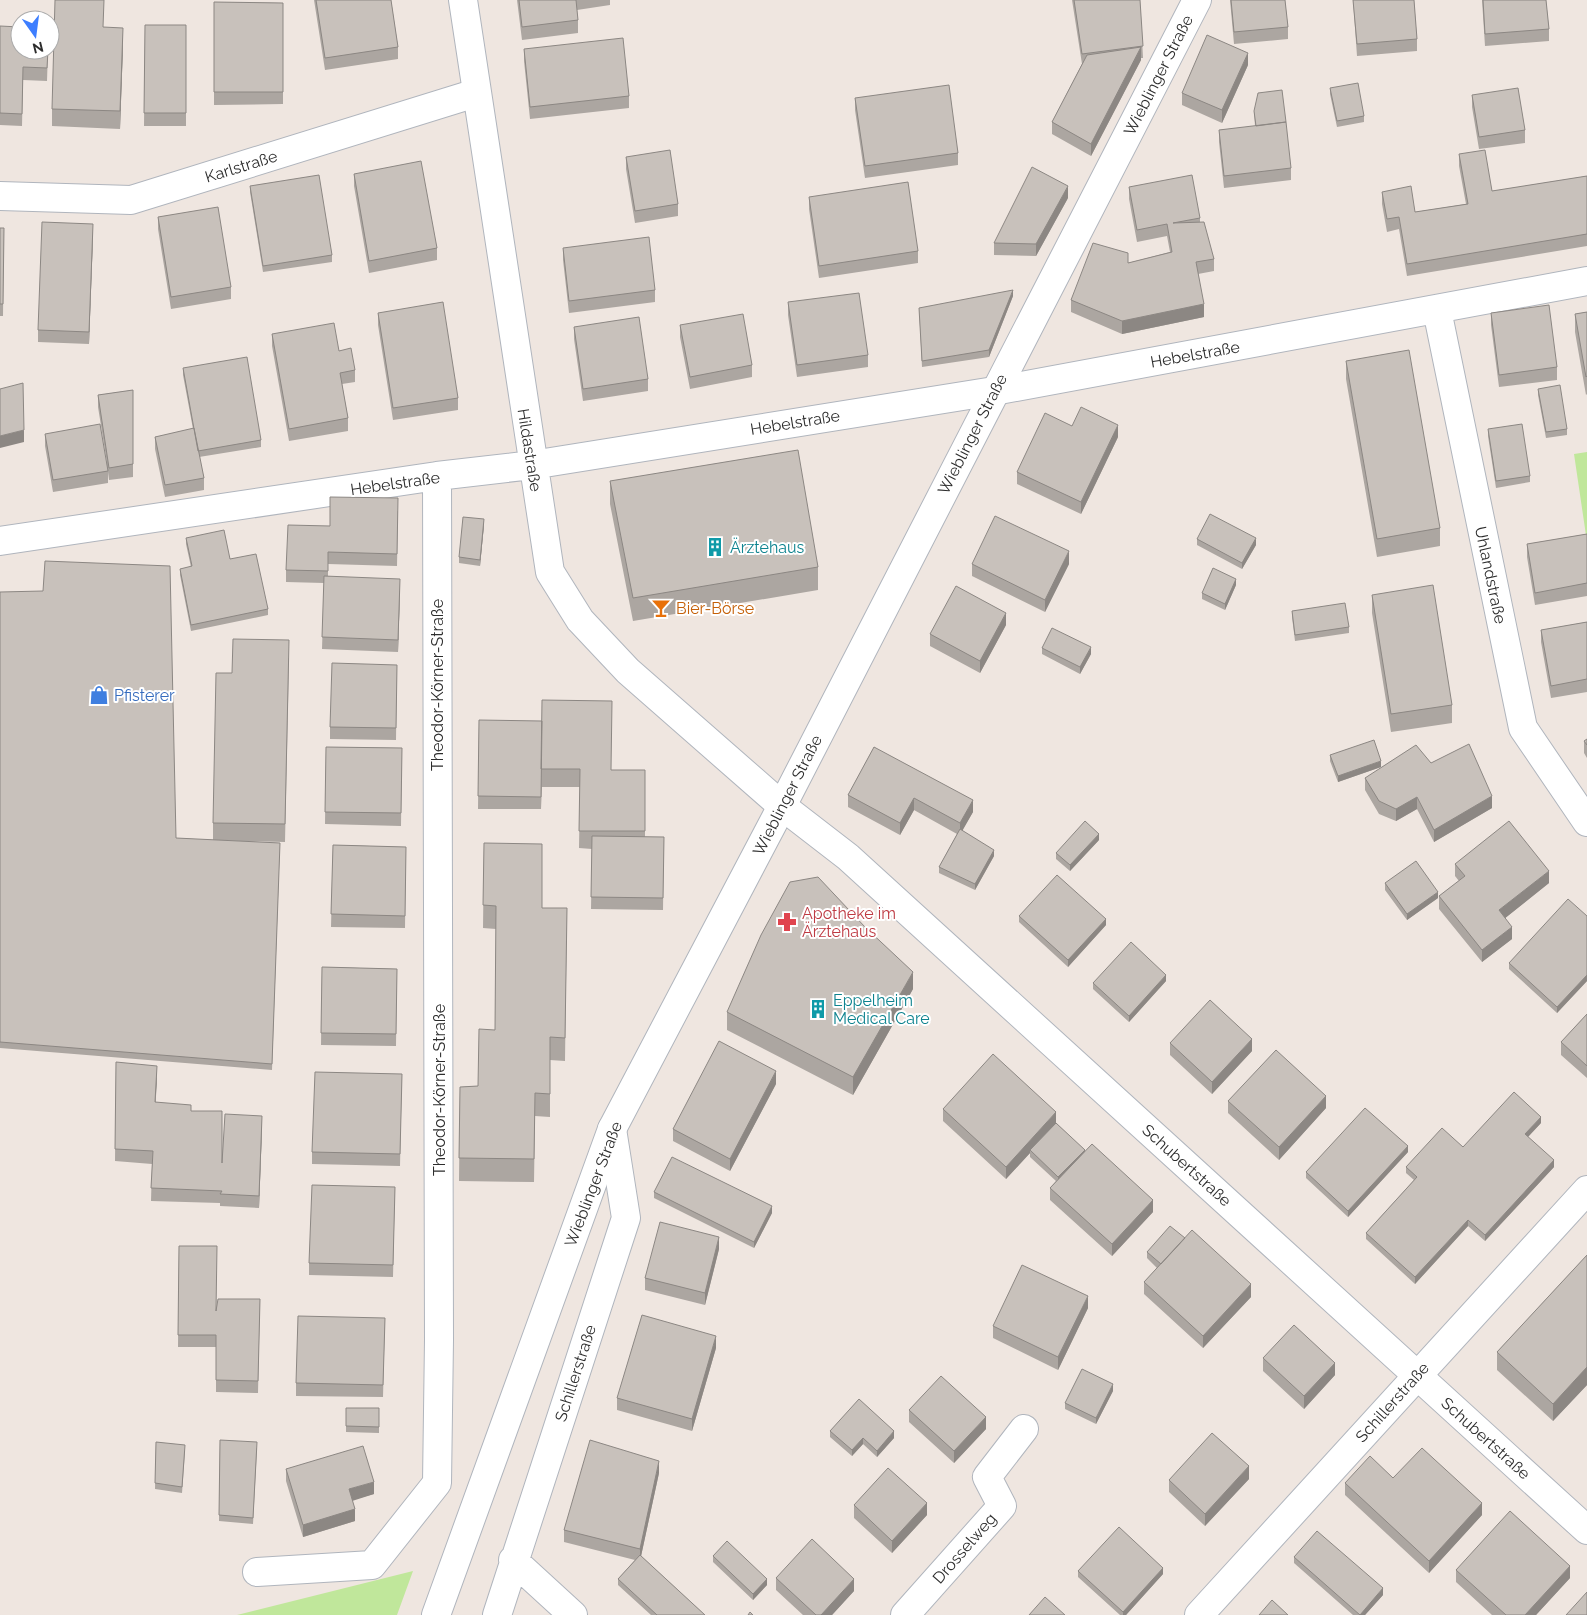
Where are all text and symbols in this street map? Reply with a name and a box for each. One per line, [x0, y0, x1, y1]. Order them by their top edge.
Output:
north arrow [10, 10, 60, 60]
street label: Wieblinger Straße [1120, 12, 1197, 139]
text: N [31, 39, 45, 57]
street label: Karlstraße [203, 146, 280, 186]
street label: Hebelstraße [1149, 337, 1241, 372]
street label: Wieblinger Straße [934, 371, 1011, 498]
street label: Hebelstraße [749, 406, 841, 439]
street label: Hildastraße [514, 407, 545, 493]
street label: Hebelstraße [349, 468, 441, 499]
street label: Uhlandstraße [1471, 525, 1510, 626]
building icon: Ärztehaus [704, 536, 726, 558]
place label: Ärztehaus [730, 537, 804, 557]
bar icon: Bier-Börse [650, 597, 672, 619]
street label: Theodor-Körner-Straße [428, 599, 447, 771]
place label: Bier-Börse [676, 599, 754, 618]
shop icon: Pfisterer [88, 684, 110, 706]
place label: Pfisterer [114, 686, 175, 705]
street label: Wieblinger Straße [749, 732, 826, 859]
place label: Apotheke im Ärztehaus [802, 904, 896, 941]
pharmacy icon: Apotheke im Ärztehaus [776, 911, 798, 933]
place label: Eppelheim Medical Care [833, 991, 930, 1028]
building icon: Eppelheim Medical Care [807, 998, 829, 1020]
street label: Theodor-Körner-Straße [430, 1004, 449, 1176]
street label: Wieblinger Straße [561, 1119, 626, 1250]
street label: Schubertstraße [1138, 1120, 1235, 1210]
street label: Schillerstraße [551, 1322, 600, 1424]
street label: Schillerstraße [1352, 1359, 1433, 1446]
street label: Schubertstraße [1437, 1393, 1534, 1483]
street label: Drosselweg [929, 1509, 1000, 1587]

